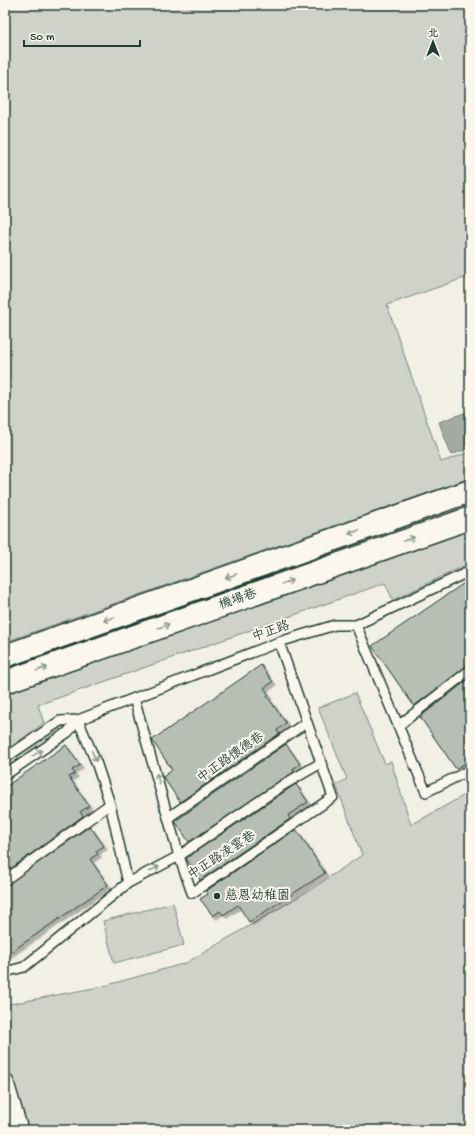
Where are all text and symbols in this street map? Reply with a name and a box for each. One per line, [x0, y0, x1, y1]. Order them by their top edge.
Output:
scale bar [24, 22, 140, 48]
north arrow [413, 22, 453, 62]
text: 北 [428, 28, 439, 40]
text: 50 m [30, 31, 55, 45]
one-way arrow [348, 529, 360, 537]
one-way arrow [403, 535, 416, 542]
one-way arrow [226, 572, 238, 580]
one-way arrow [280, 578, 292, 586]
street label: 機場巷 [217, 586, 259, 613]
one-way arrow [102, 616, 115, 623]
street label: 中正路 [250, 618, 292, 645]
one-way arrow [158, 621, 170, 629]
one-way arrow [35, 665, 48, 672]
street label: 中正路懷德巷 [194, 728, 267, 787]
one-way arrow [31, 749, 42, 757]
one-way arrow [90, 749, 98, 761]
one-way arrow [154, 773, 161, 786]
street label: 中正路凌雲巷 [185, 828, 259, 884]
one-way arrow [147, 865, 159, 873]
place label: 慈恩幼稚園 [225, 888, 290, 904]
marker: 慈恩幼稚園 [212, 891, 222, 901]

